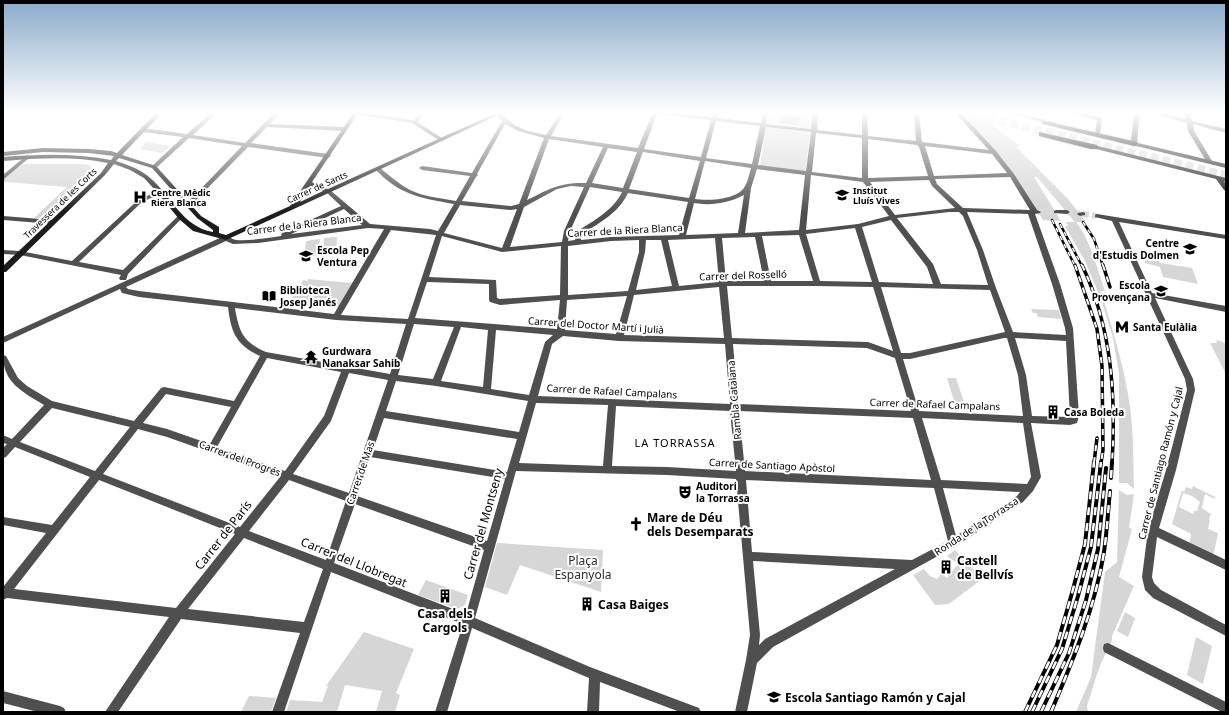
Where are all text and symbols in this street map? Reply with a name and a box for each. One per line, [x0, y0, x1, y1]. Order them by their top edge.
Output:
street label: Travessera de les Corts [21, 165, 99, 241]
street label: Carrer de Sants [285, 168, 349, 206]
place label: Institut Lluís Vives [853, 184, 900, 207]
place label: Centre Mèdic Riera Blanca [151, 186, 211, 209]
school or university icon: Institut Lluís Vives [834, 187, 850, 203]
hospital icon: Centre Mèdic Riera Blanca [132, 189, 148, 205]
street label: Carrer de la Riera Blanca [246, 210, 362, 238]
street label: Carrer de la Riera Blanca [567, 220, 683, 240]
place label: Centre d'Estudis Dolmen [1093, 236, 1179, 262]
school or university icon: Centre d'Estudis Dolmen [1182, 241, 1198, 257]
place label: Escola Pep Ventura [317, 243, 369, 269]
school or university icon: Escola Pep Ventura [298, 248, 314, 264]
street label: Carrer del Rosselló [699, 266, 787, 284]
place label: Escola Provençana [1092, 278, 1150, 304]
place label: Biblioteca Josep Janés [279, 283, 336, 309]
school or university icon: Escola Provençana [1153, 283, 1169, 299]
library icon: Biblioteca Josep Janés [261, 288, 277, 304]
street label: Carrer del Doctor Martí i Julià [528, 313, 664, 337]
metro station icon: Santa Eulàlia [1114, 319, 1130, 335]
place label: Santa Eulàlia [1133, 320, 1197, 334]
place label: Gurdwara Nanaksar Sahib [322, 344, 400, 370]
temple icon: Gurdwara Nanaksar Sahib [303, 349, 319, 365]
street label: Rambla Catalana [724, 360, 744, 440]
street label: Carrer de Rafael Campalans [546, 381, 678, 401]
street label: Carrer de Santiago Ramón y Cajal [1134, 385, 1186, 541]
street label: Carrer de Rafael Campalans [869, 395, 1001, 413]
building icon: Casa Boleda [1045, 404, 1061, 420]
place label: Casa Boleda [1064, 405, 1124, 419]
district label: LA TORRASSA [635, 435, 715, 450]
street label: Carrer del Progrés [197, 437, 283, 479]
street label: Carrer de Mas [343, 439, 377, 507]
street label: Carrer de Santiago Apòstol [709, 455, 835, 475]
street label: Carrer del Montseny [459, 465, 507, 582]
place label: Auditori la Torrassa [696, 479, 750, 505]
theatre icon: Auditori la Torrassa [677, 484, 693, 500]
street label: Ronda de la Torrassa [931, 494, 1021, 558]
street label: Carrer de París [190, 497, 256, 573]
place label: Mare de Déu dels Desemparats [647, 509, 754, 540]
church icon: Mare de Déu dels Desemparats [628, 516, 644, 532]
street label: Carrer del Llobregat [298, 533, 410, 591]
park label: Plaça Espanyola [554, 552, 612, 583]
place label: Castell de Bellvís [957, 552, 1014, 583]
building icon: Castell de Bellvís [938, 559, 954, 575]
building icon: Casa dels Cargols [437, 588, 453, 604]
building icon: Casa Baiges [579, 596, 595, 612]
place label: Casa Baiges [598, 596, 669, 613]
place label: Casa dels Cargols [417, 605, 473, 636]
school or university icon: Escola Santiago Ramón y Cajal [766, 689, 782, 705]
place label: Escola Santiago Ramón y Cajal [785, 689, 966, 706]

